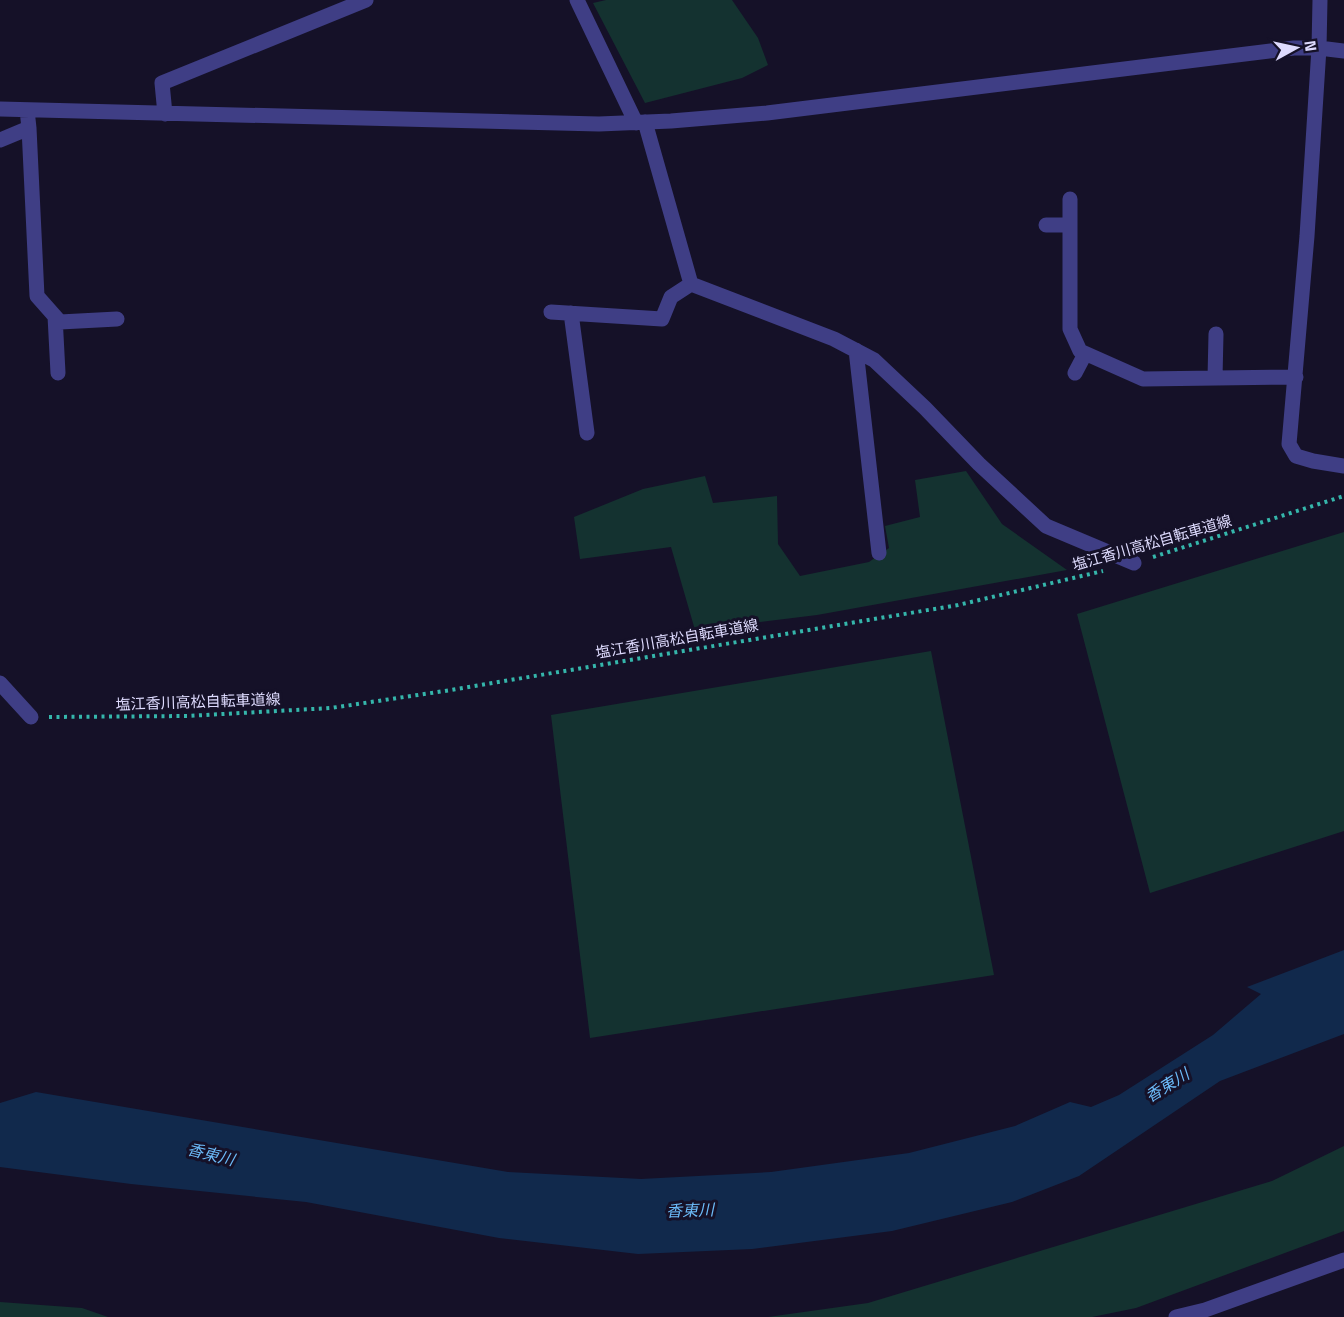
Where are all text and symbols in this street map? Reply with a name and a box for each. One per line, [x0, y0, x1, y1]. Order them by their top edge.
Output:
north arrow [1266, 18, 1326, 78]
text: N [1298, 39, 1324, 53]
street label: 塩江香川高松自転車道線 [1069, 509, 1234, 576]
street label: 塩江香川高松自転車道線 [594, 613, 760, 664]
street label: 塩江香川高松自転車道線 [115, 687, 281, 716]
water label: 香東川 [1140, 1061, 1195, 1108]
water label: 香東川 [185, 1137, 239, 1172]
water label: 香東川 [666, 1197, 716, 1223]

